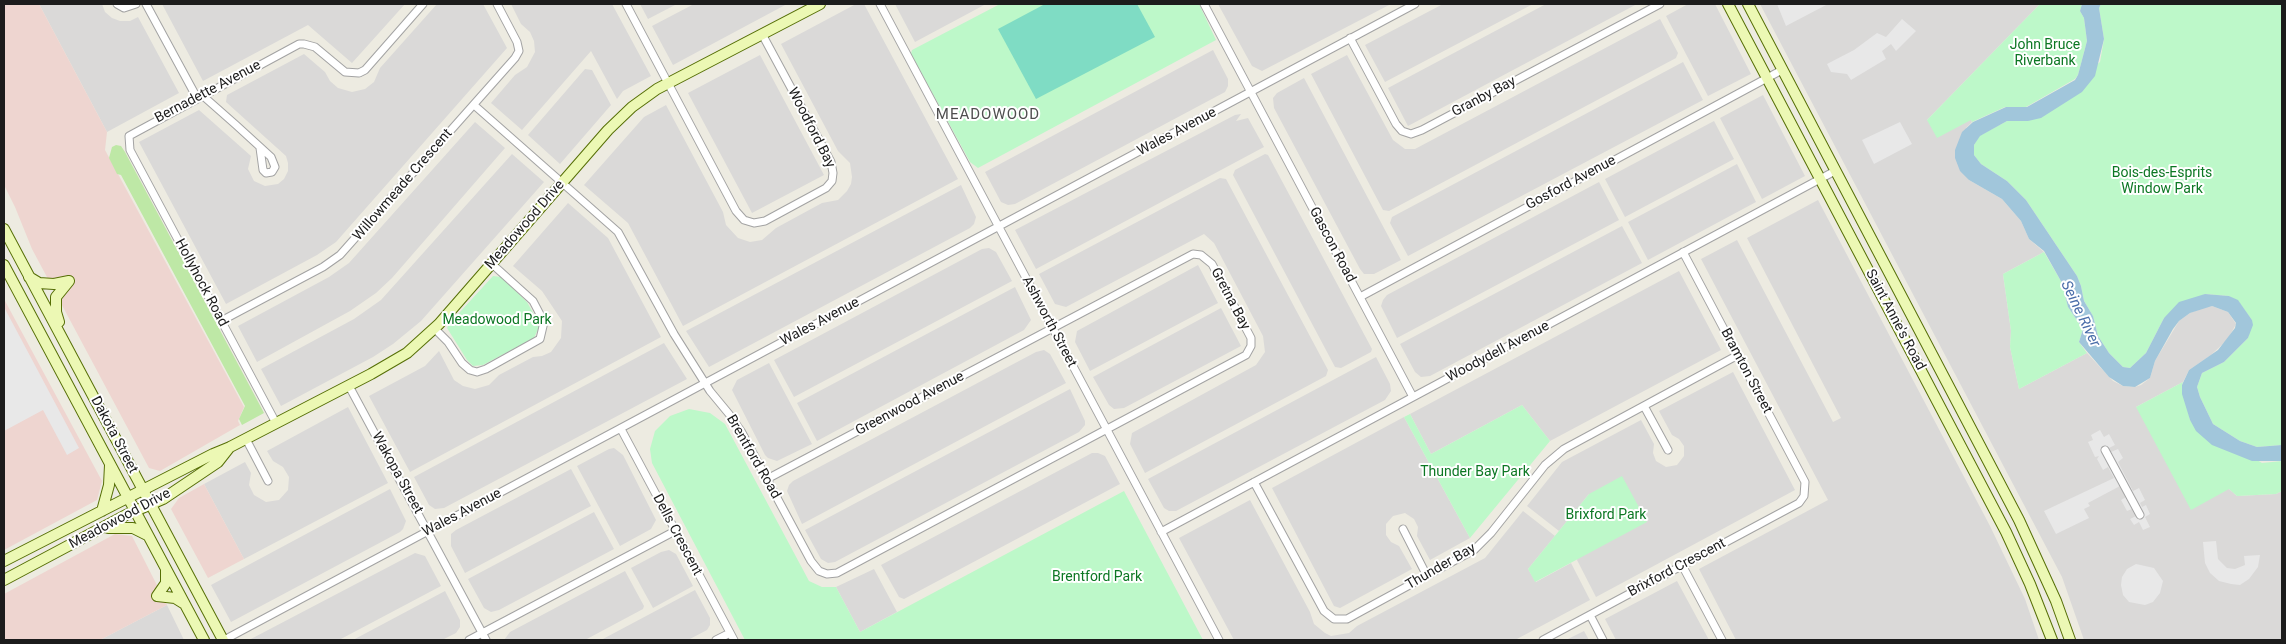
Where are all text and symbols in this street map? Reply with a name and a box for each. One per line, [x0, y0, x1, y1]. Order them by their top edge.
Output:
park label: John Bruce Riverbank [2010, 37, 2080, 70]
street label: Bernadette Avenue [152, 57, 264, 127]
street label: Granby Bay [1449, 73, 1519, 121]
street label: Woodford Bay [784, 85, 838, 171]
street label: Wales Avenue [1135, 104, 1219, 160]
district label: MEADOWOOD [935, 106, 1041, 124]
street label: Willowmeade Crescent [350, 126, 456, 244]
street label: Gosford Avenue [1523, 152, 1619, 214]
park label: Bois-des-Esprits Window Park [2112, 165, 2212, 198]
street label: Meadowood Drive [482, 177, 568, 273]
street label: Gascon Road [1305, 204, 1359, 286]
street label: Hollyhock Road [171, 236, 231, 330]
street label: Gretna Bay [1207, 265, 1253, 333]
street label: Saint Anne's Road [1861, 267, 1929, 373]
street label: Ashworth Street [1018, 274, 1080, 370]
water label: Seine River [2056, 278, 2104, 350]
street label: Wales Avenue [778, 294, 862, 350]
park label: Meadowood Park [442, 312, 552, 328]
street label: Woodydell Avenue [1444, 318, 1552, 386]
street label: Bramton Street [1717, 326, 1775, 416]
street label: Greenwood Avenue [853, 368, 967, 440]
street label: Dakota Street [87, 394, 141, 476]
street label: Brentford Road [722, 412, 784, 502]
street label: Wakopa Street [368, 429, 426, 517]
park label: Thunder Bay Park [1420, 464, 1530, 480]
street label: Meadowood Drive [66, 485, 174, 553]
street label: Wales Avenue [420, 485, 504, 541]
street label: Dells Crescent [649, 492, 705, 578]
park label: Brixford Park [1566, 507, 1646, 523]
street label: Brixford Crescent [1625, 535, 1729, 601]
street label: Thunder Bay [1403, 540, 1479, 594]
park label: Brentford Park [1052, 569, 1142, 585]

